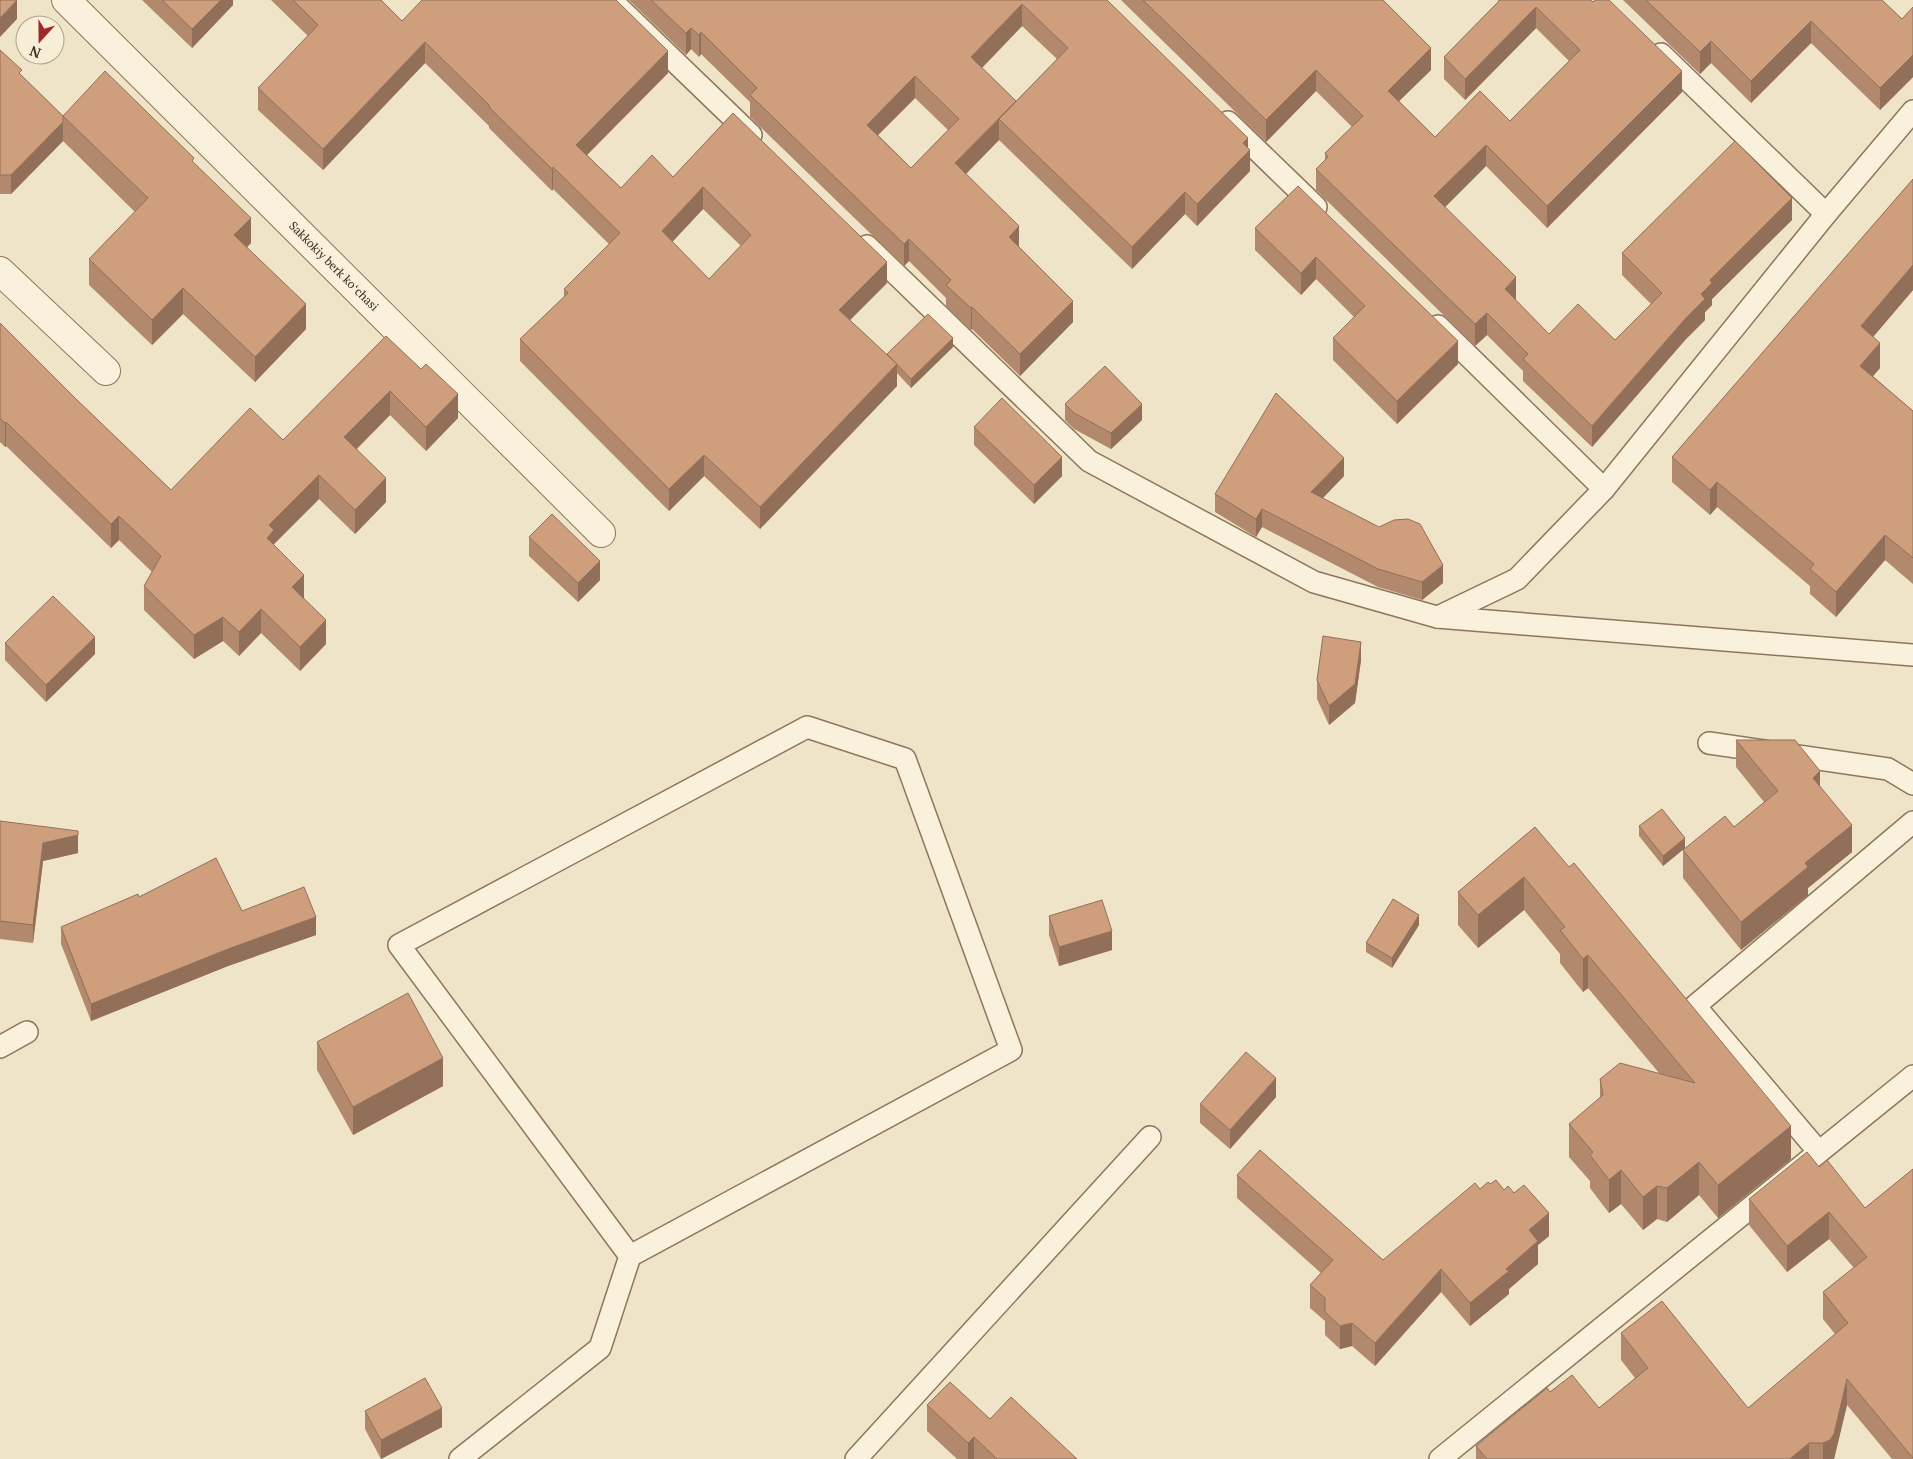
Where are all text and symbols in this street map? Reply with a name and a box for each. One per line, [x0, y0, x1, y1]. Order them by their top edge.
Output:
north arrow [15, 15, 65, 65]
text: N [26, 42, 44, 63]
street label: Sakkokiy berk koʻchasi [286, 218, 382, 314]

